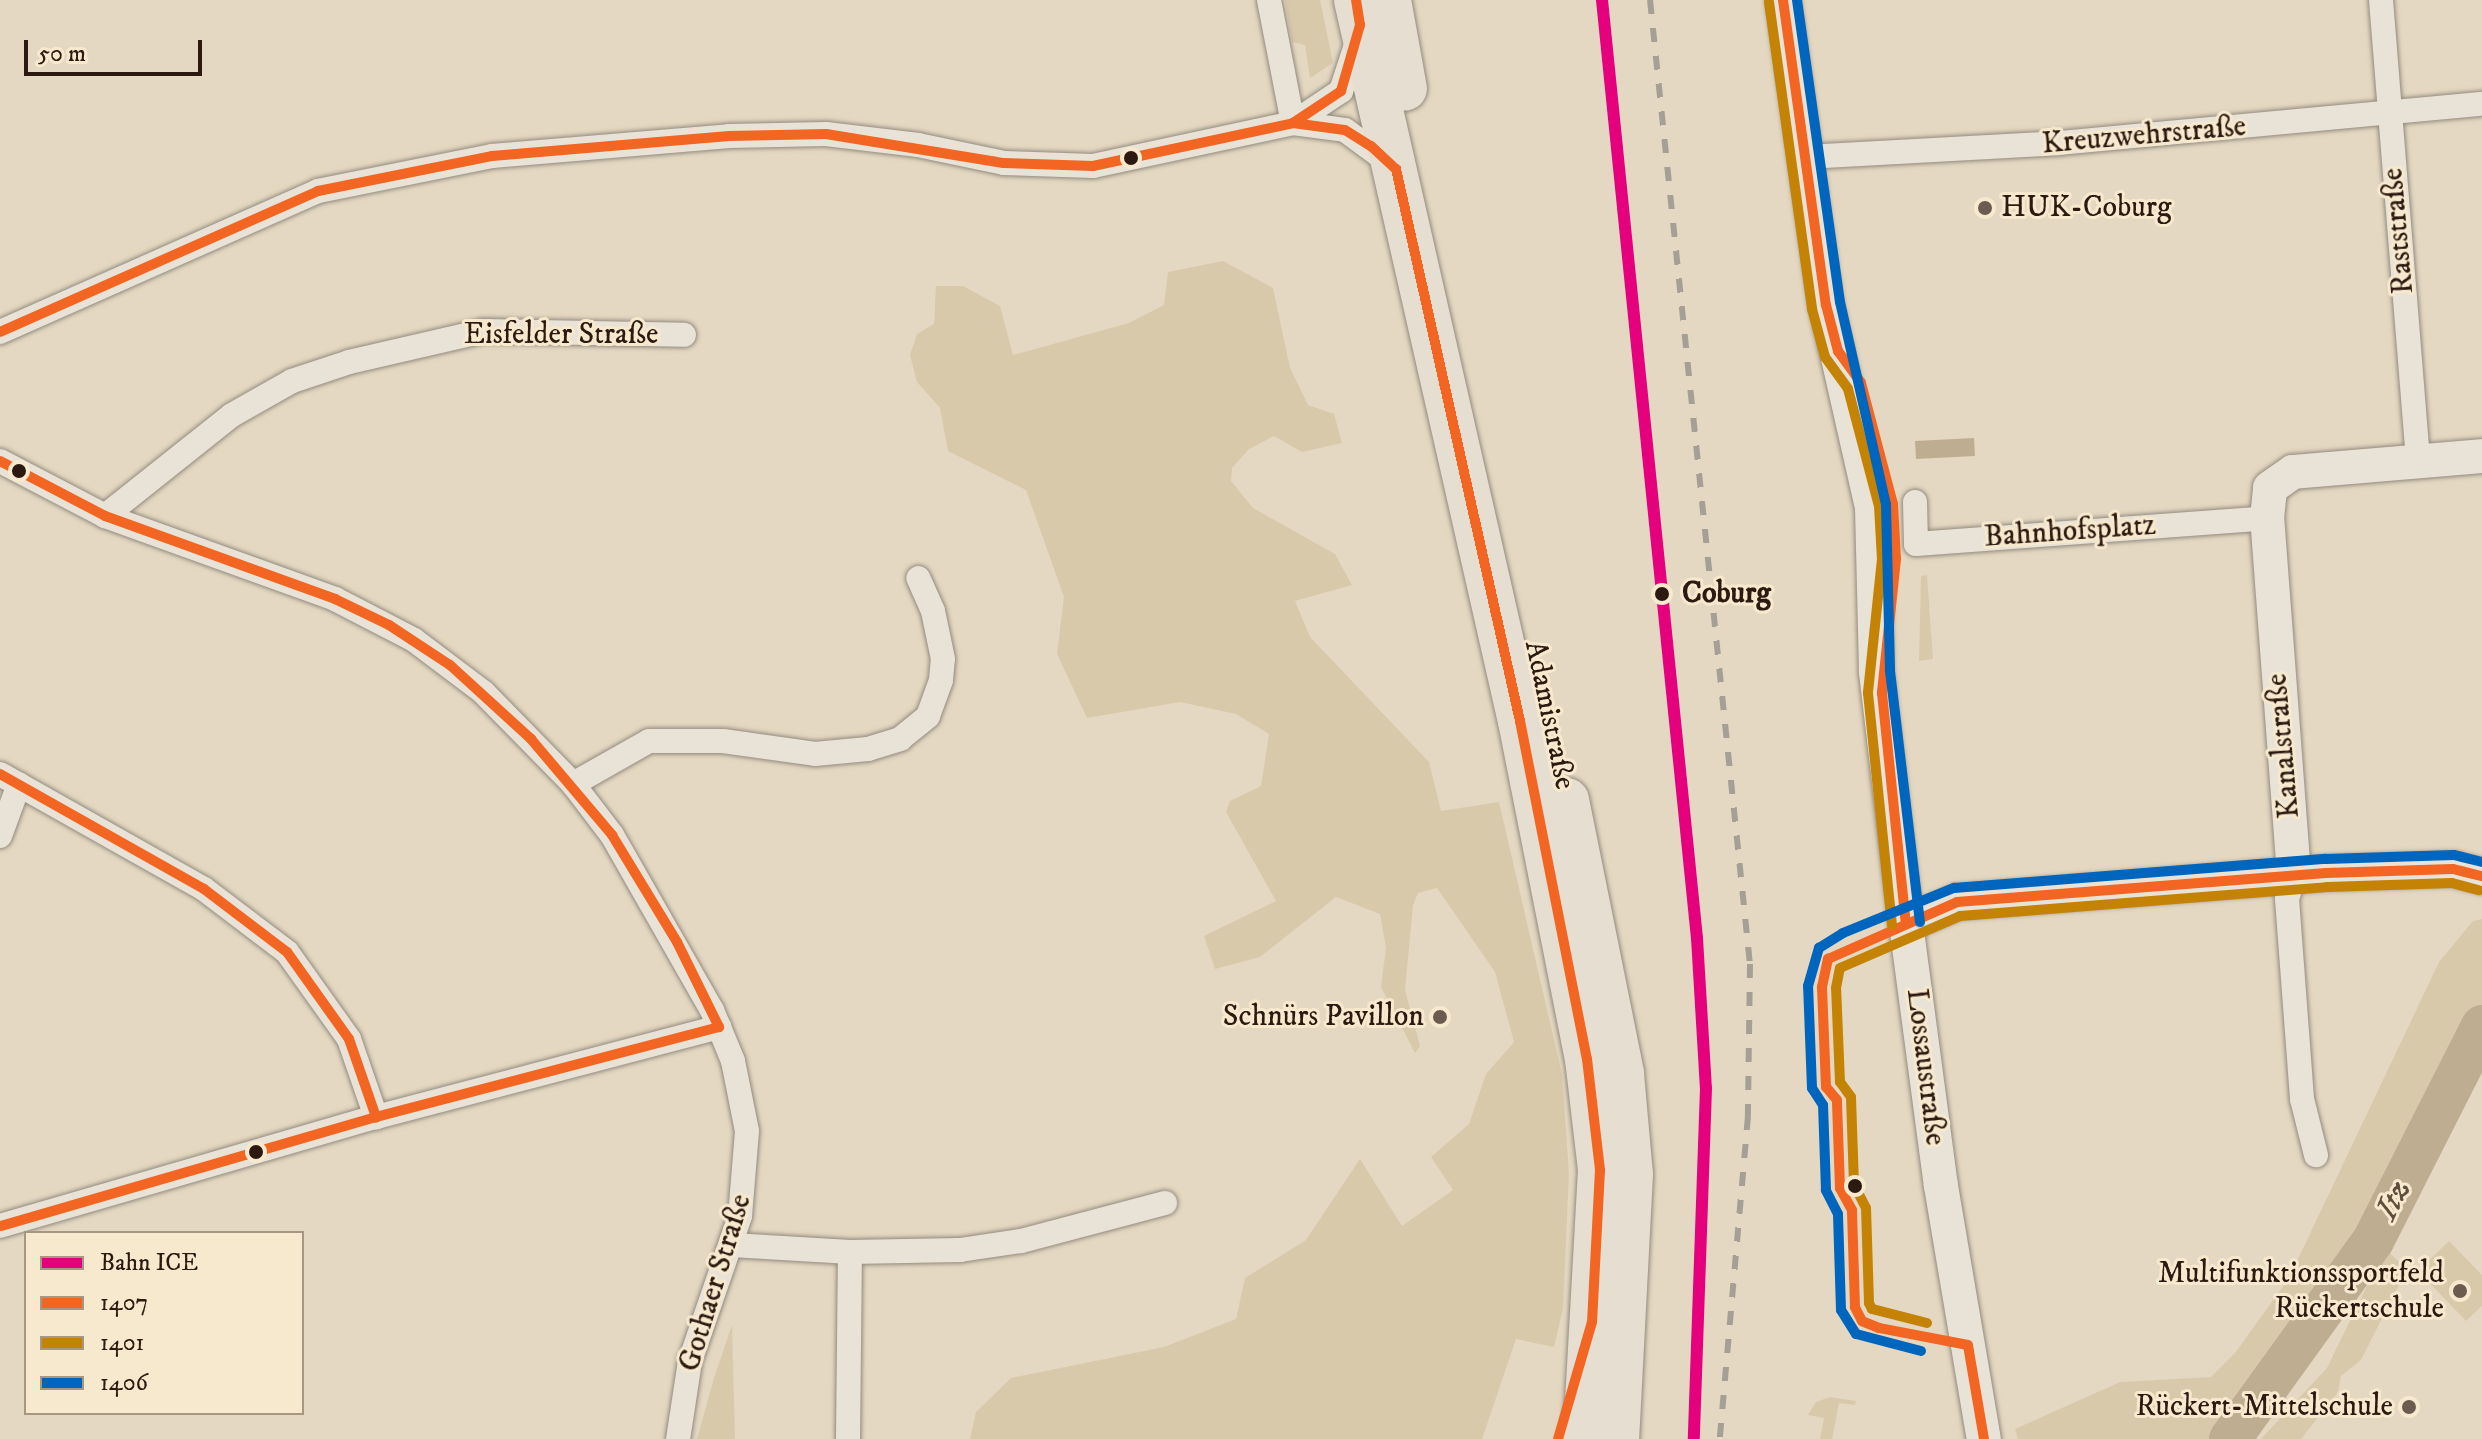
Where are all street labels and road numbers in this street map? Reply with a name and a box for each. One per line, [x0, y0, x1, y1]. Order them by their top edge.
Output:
street label: Kreuzwehrstraße [2040, 109, 2248, 163]
street label: Raststraße [2376, 166, 2422, 296]
street label: Eisfelder Straße [464, 317, 658, 353]
street label: Bahnhofsplatz [1983, 508, 2157, 556]
street label: Adamistraße [1516, 637, 1582, 793]
street label: Kanalstraße [2260, 672, 2308, 820]
street label: Lossaustraße [1898, 987, 1952, 1147]
street label: Gothaer Straße [672, 1190, 760, 1376]

